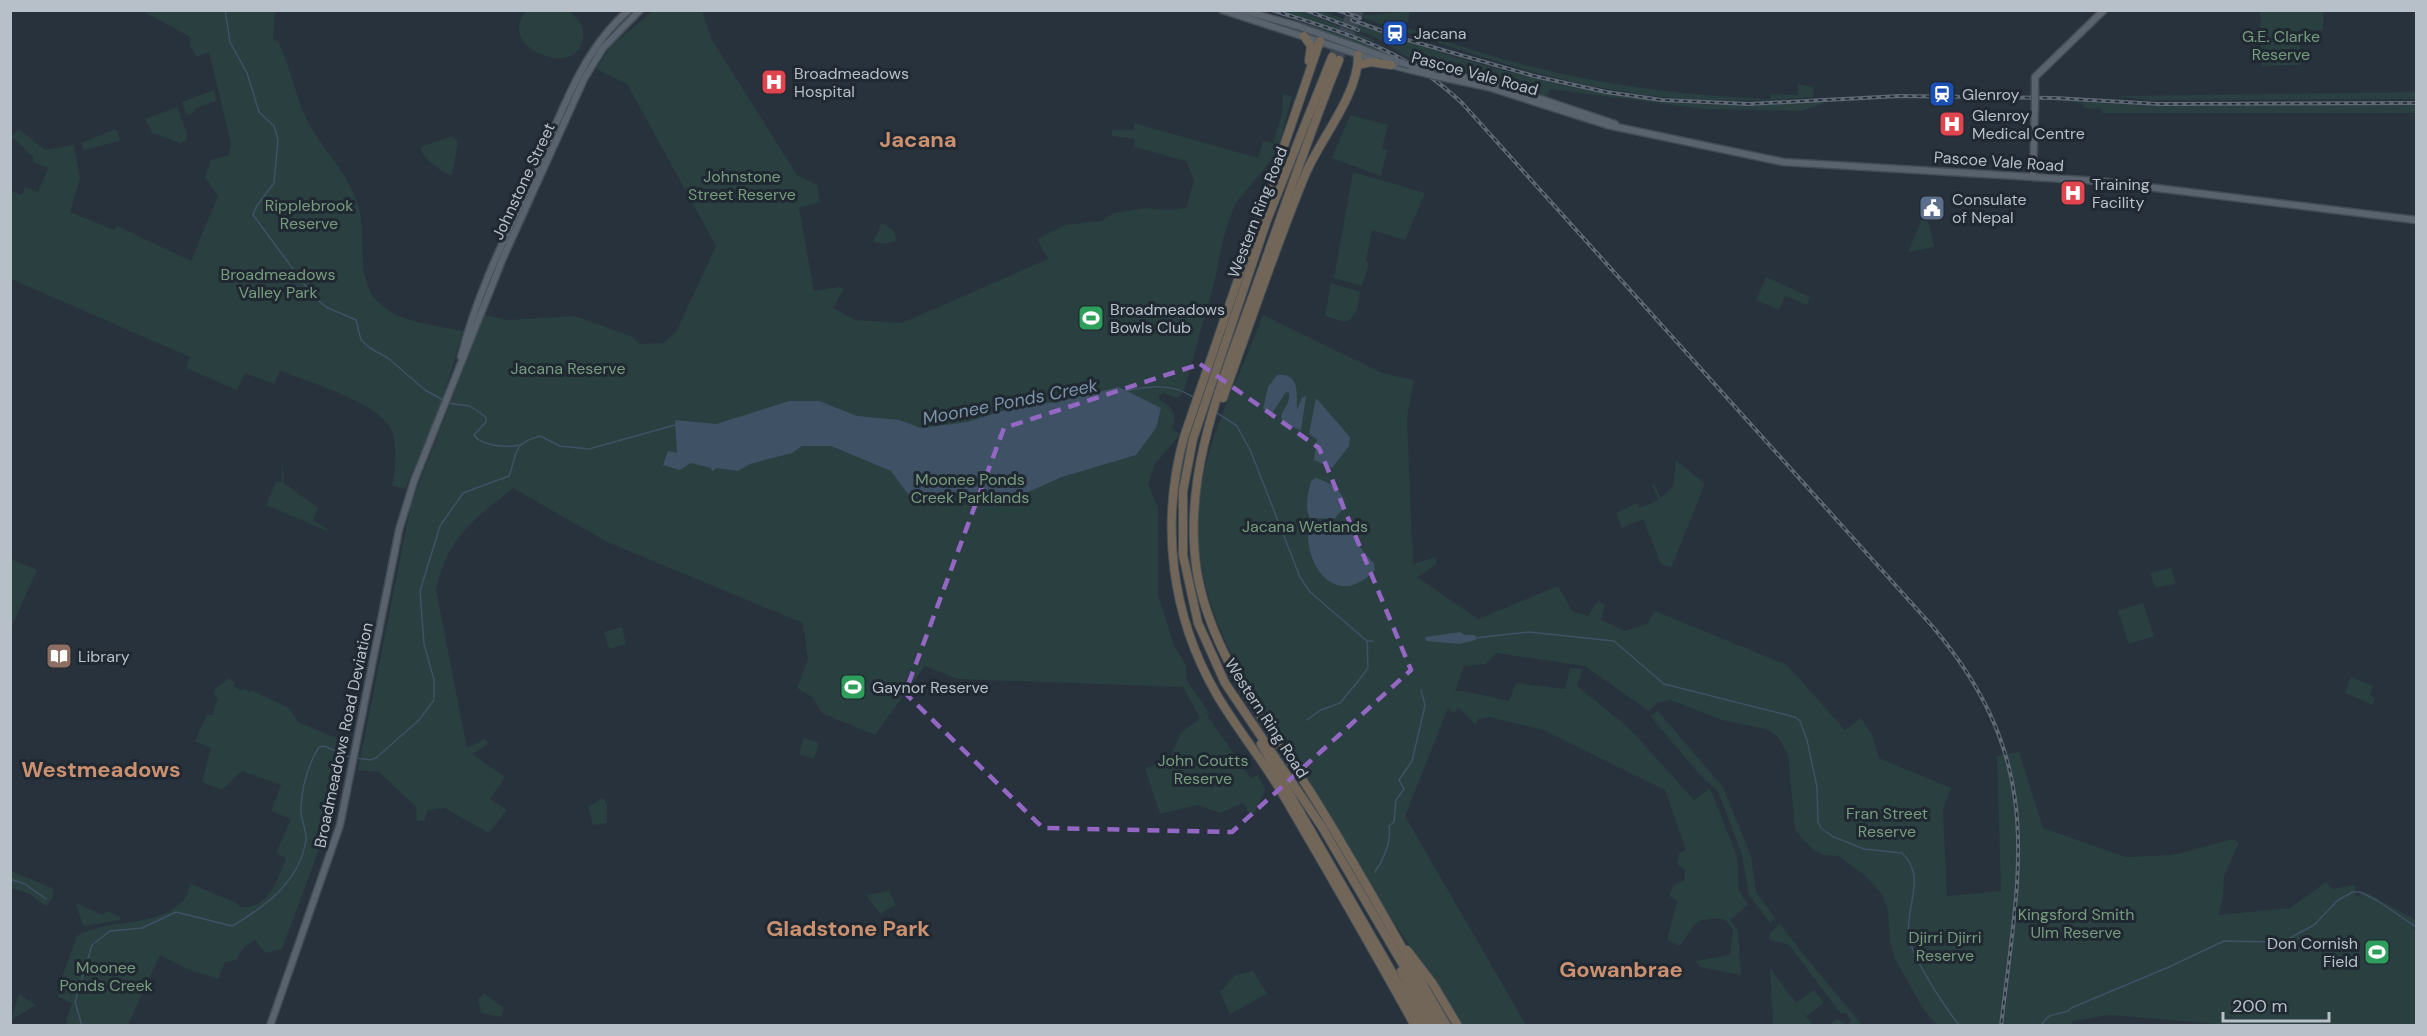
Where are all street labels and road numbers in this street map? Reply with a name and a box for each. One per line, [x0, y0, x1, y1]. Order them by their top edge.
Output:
street label: Pascoe Vale Road [1409, 46, 1541, 100]
street label: Johnstone Street [487, 119, 560, 243]
street label: Western Ring Road [1223, 144, 1292, 281]
street label: Pascoe Vale Road [1933, 146, 2065, 177]
street label: Broadmeadows Road Deviation [309, 620, 378, 850]
street label: Western Ring Road [1220, 654, 1313, 782]

